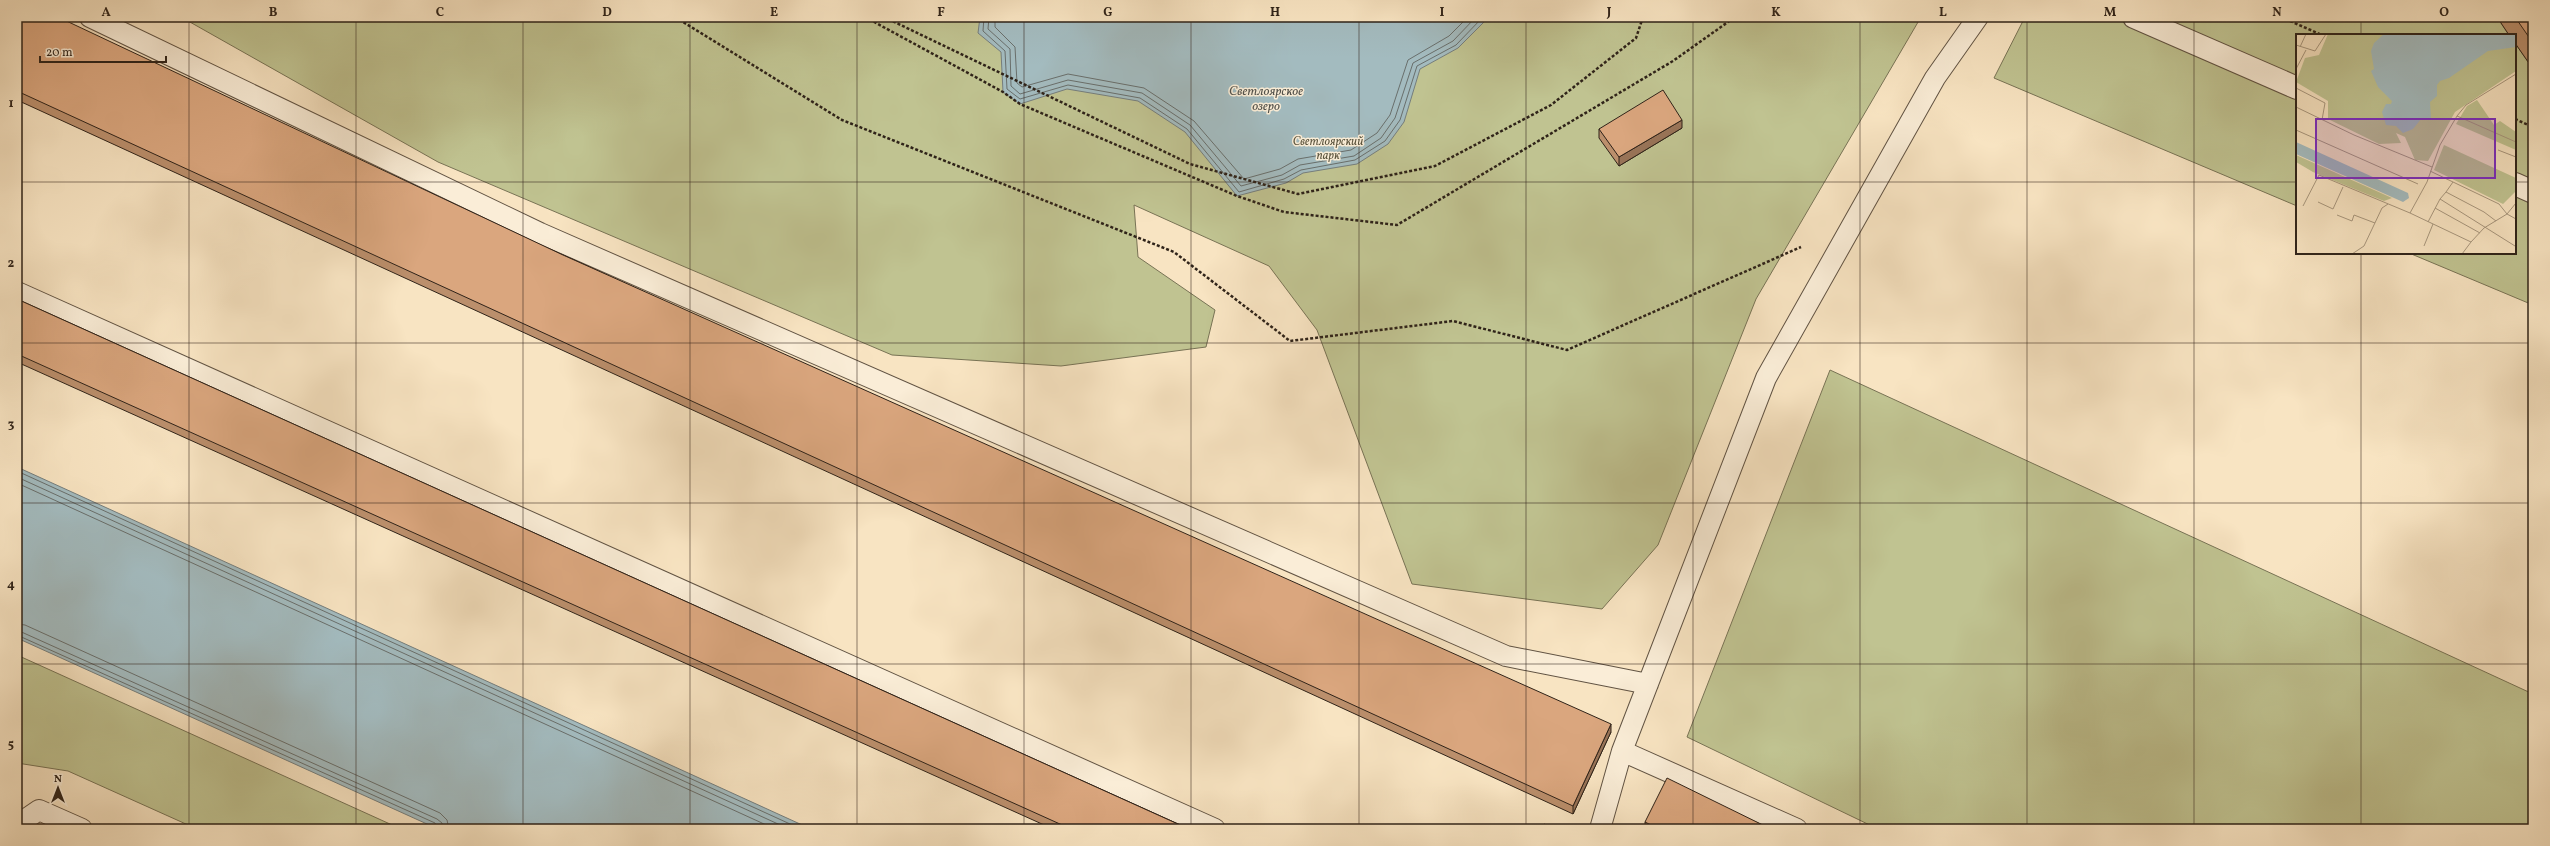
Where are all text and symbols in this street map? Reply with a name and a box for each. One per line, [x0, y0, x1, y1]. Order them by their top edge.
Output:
text: A [101, 4, 111, 22]
text: B [269, 4, 278, 22]
text: C [436, 4, 444, 22]
text: D [602, 4, 612, 22]
text: E [770, 4, 778, 22]
text: F [937, 4, 945, 22]
text: G [1103, 4, 1113, 22]
text: H [1270, 4, 1280, 22]
text: I [1440, 4, 1445, 22]
text: J [1606, 4, 1612, 22]
text: K [1771, 4, 1781, 22]
text: L [1939, 4, 1947, 22]
text: M [2104, 4, 2117, 22]
text: N [2272, 4, 2282, 22]
text: O [2439, 4, 2449, 22]
inset map [2296, 34, 2516, 254]
scale bar [40, 38, 166, 64]
text: 20 m [46, 45, 73, 61]
water label: Светлоярское озеро [1229, 83, 1303, 116]
text: 1 [8, 95, 14, 113]
park label: Светлоярский парк [1293, 134, 1363, 164]
text: 2 [8, 255, 15, 273]
text: 3 [8, 416, 15, 434]
text: 4 [7, 576, 15, 594]
text: 5 [8, 736, 14, 754]
north arrow [38, 768, 78, 808]
text: N [54, 772, 62, 787]

